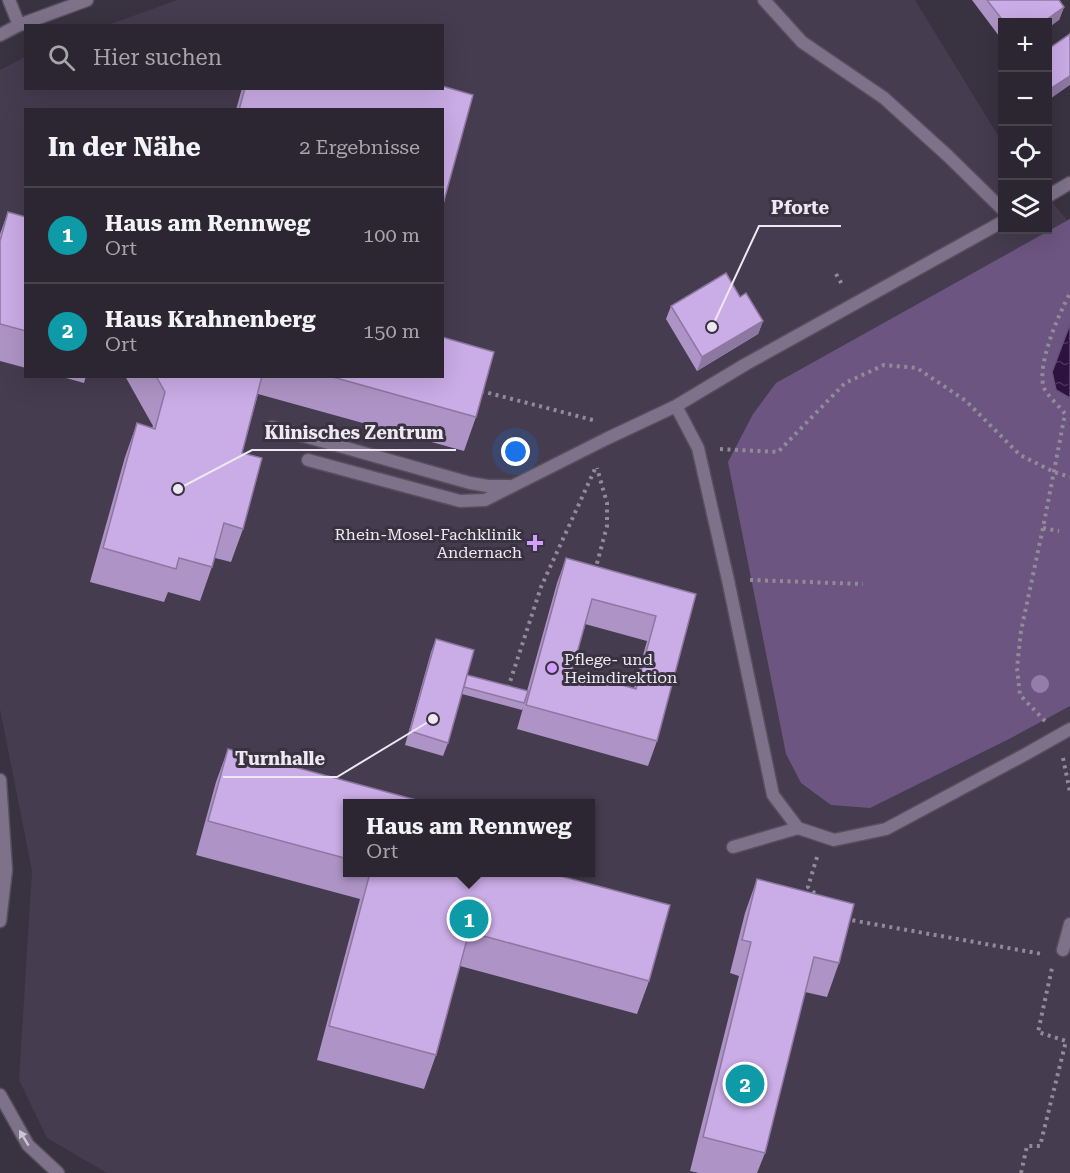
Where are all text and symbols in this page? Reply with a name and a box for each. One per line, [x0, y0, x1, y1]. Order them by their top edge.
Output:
map controls [998, 18, 1052, 234]
button: + [998, 18, 1052, 72]
search box [24, 24, 444, 90]
icon: search [45, 41, 78, 74]
text: Hier suchen [93, 45, 222, 70]
button: − [998, 72, 1052, 126]
button: locate [998, 126, 1052, 180]
text: In der Nähe [48, 132, 201, 162]
text: 2 Ergebnisse [299, 135, 420, 159]
button: layers [998, 180, 1052, 234]
callout: Pforte [759, 190, 841, 226]
text: Pforte [771, 197, 829, 218]
text: Haus am Rennweg [105, 211, 310, 236]
text: 1 [62, 223, 73, 247]
text: 100 m [363, 223, 420, 247]
text: Ort [105, 236, 137, 260]
text: Haus Krahnenberg [105, 307, 315, 332]
text: 2 [62, 319, 73, 343]
text: 150 m [363, 319, 420, 343]
text: Ort [105, 332, 137, 356]
callout: Klinisches Zentrum [252, 414, 456, 450]
text: Klinisches Zentrum [264, 422, 444, 443]
your location [501, 437, 530, 466]
place label: Rhein-Mosel-Fachklinik Andernach [335, 525, 522, 562]
marker: Rhein-Mosel-Fachklinik Andernach [526, 534, 544, 552]
place label: Pflege- und Heimdirektion [564, 650, 677, 687]
marker: Pflege- und Heimdirektion [545, 661, 559, 675]
callout: Turnhalle [223, 741, 337, 777]
text: Turnhalle [235, 748, 325, 769]
popup [343, 799, 595, 877]
text: Haus am Rennweg [366, 814, 572, 839]
text: Ort [366, 839, 398, 863]
pin: 1 [450, 896, 488, 942]
pin: 2 [726, 1062, 764, 1106]
one-way arrow [19, 1130, 30, 1146]

